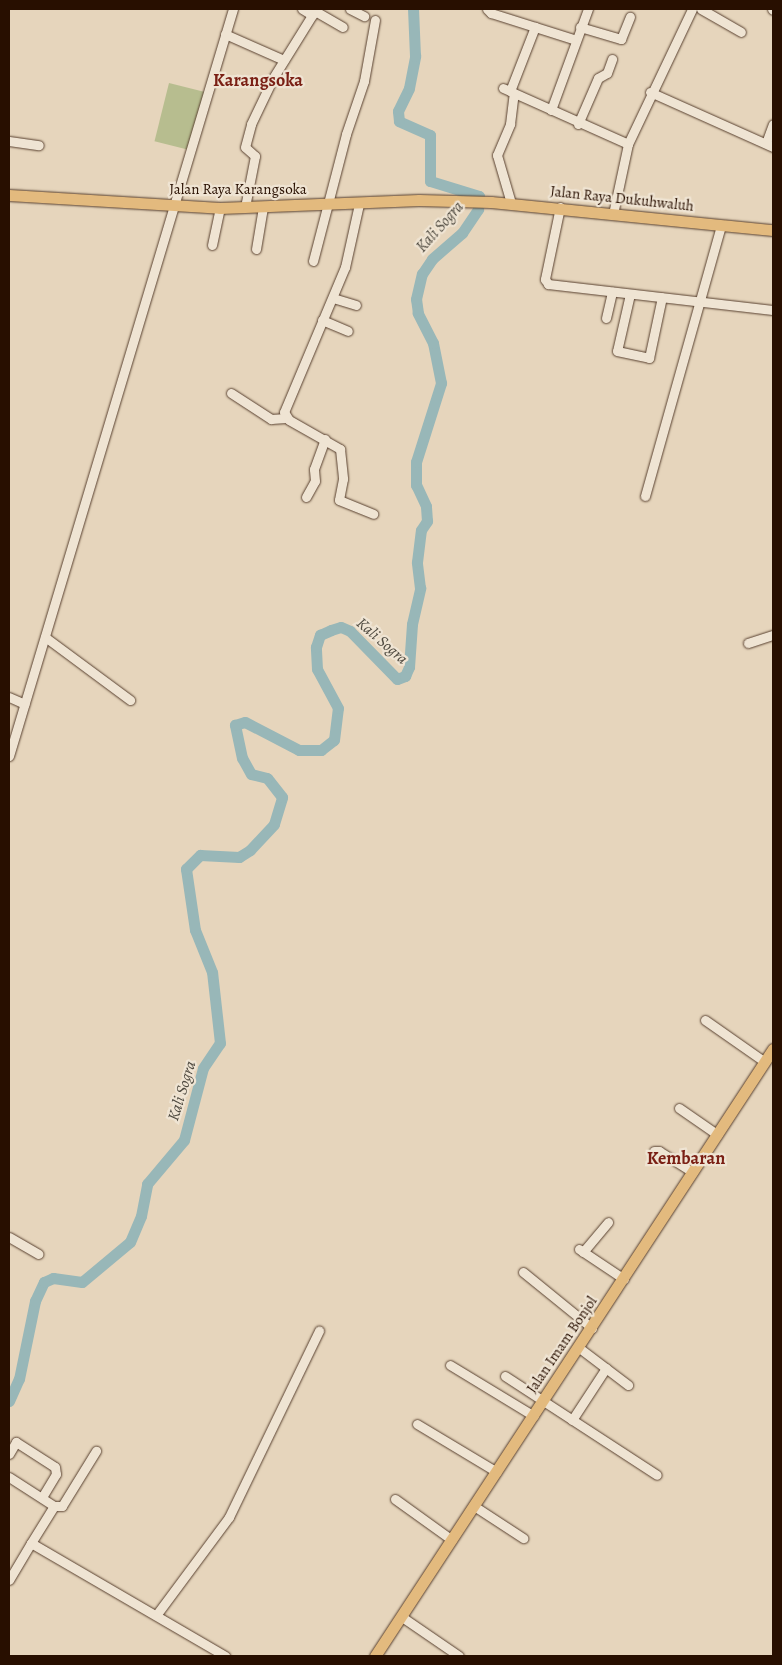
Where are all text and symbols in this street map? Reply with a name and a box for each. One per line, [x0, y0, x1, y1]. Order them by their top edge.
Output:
district label: Karangsoka [213, 69, 303, 91]
street label: Jalan Raya Karangsoka [169, 181, 307, 199]
street label: Jalan Raya Dukuhwaluh [549, 183, 695, 215]
water label: Kali Sogra [412, 198, 468, 256]
water label: Kali Sogra [352, 614, 412, 668]
water label: Kali Sogra [164, 1059, 200, 1123]
district label: Kembaran [647, 1147, 725, 1169]
street label: Jalan Imam Bonjol [523, 1293, 601, 1397]

